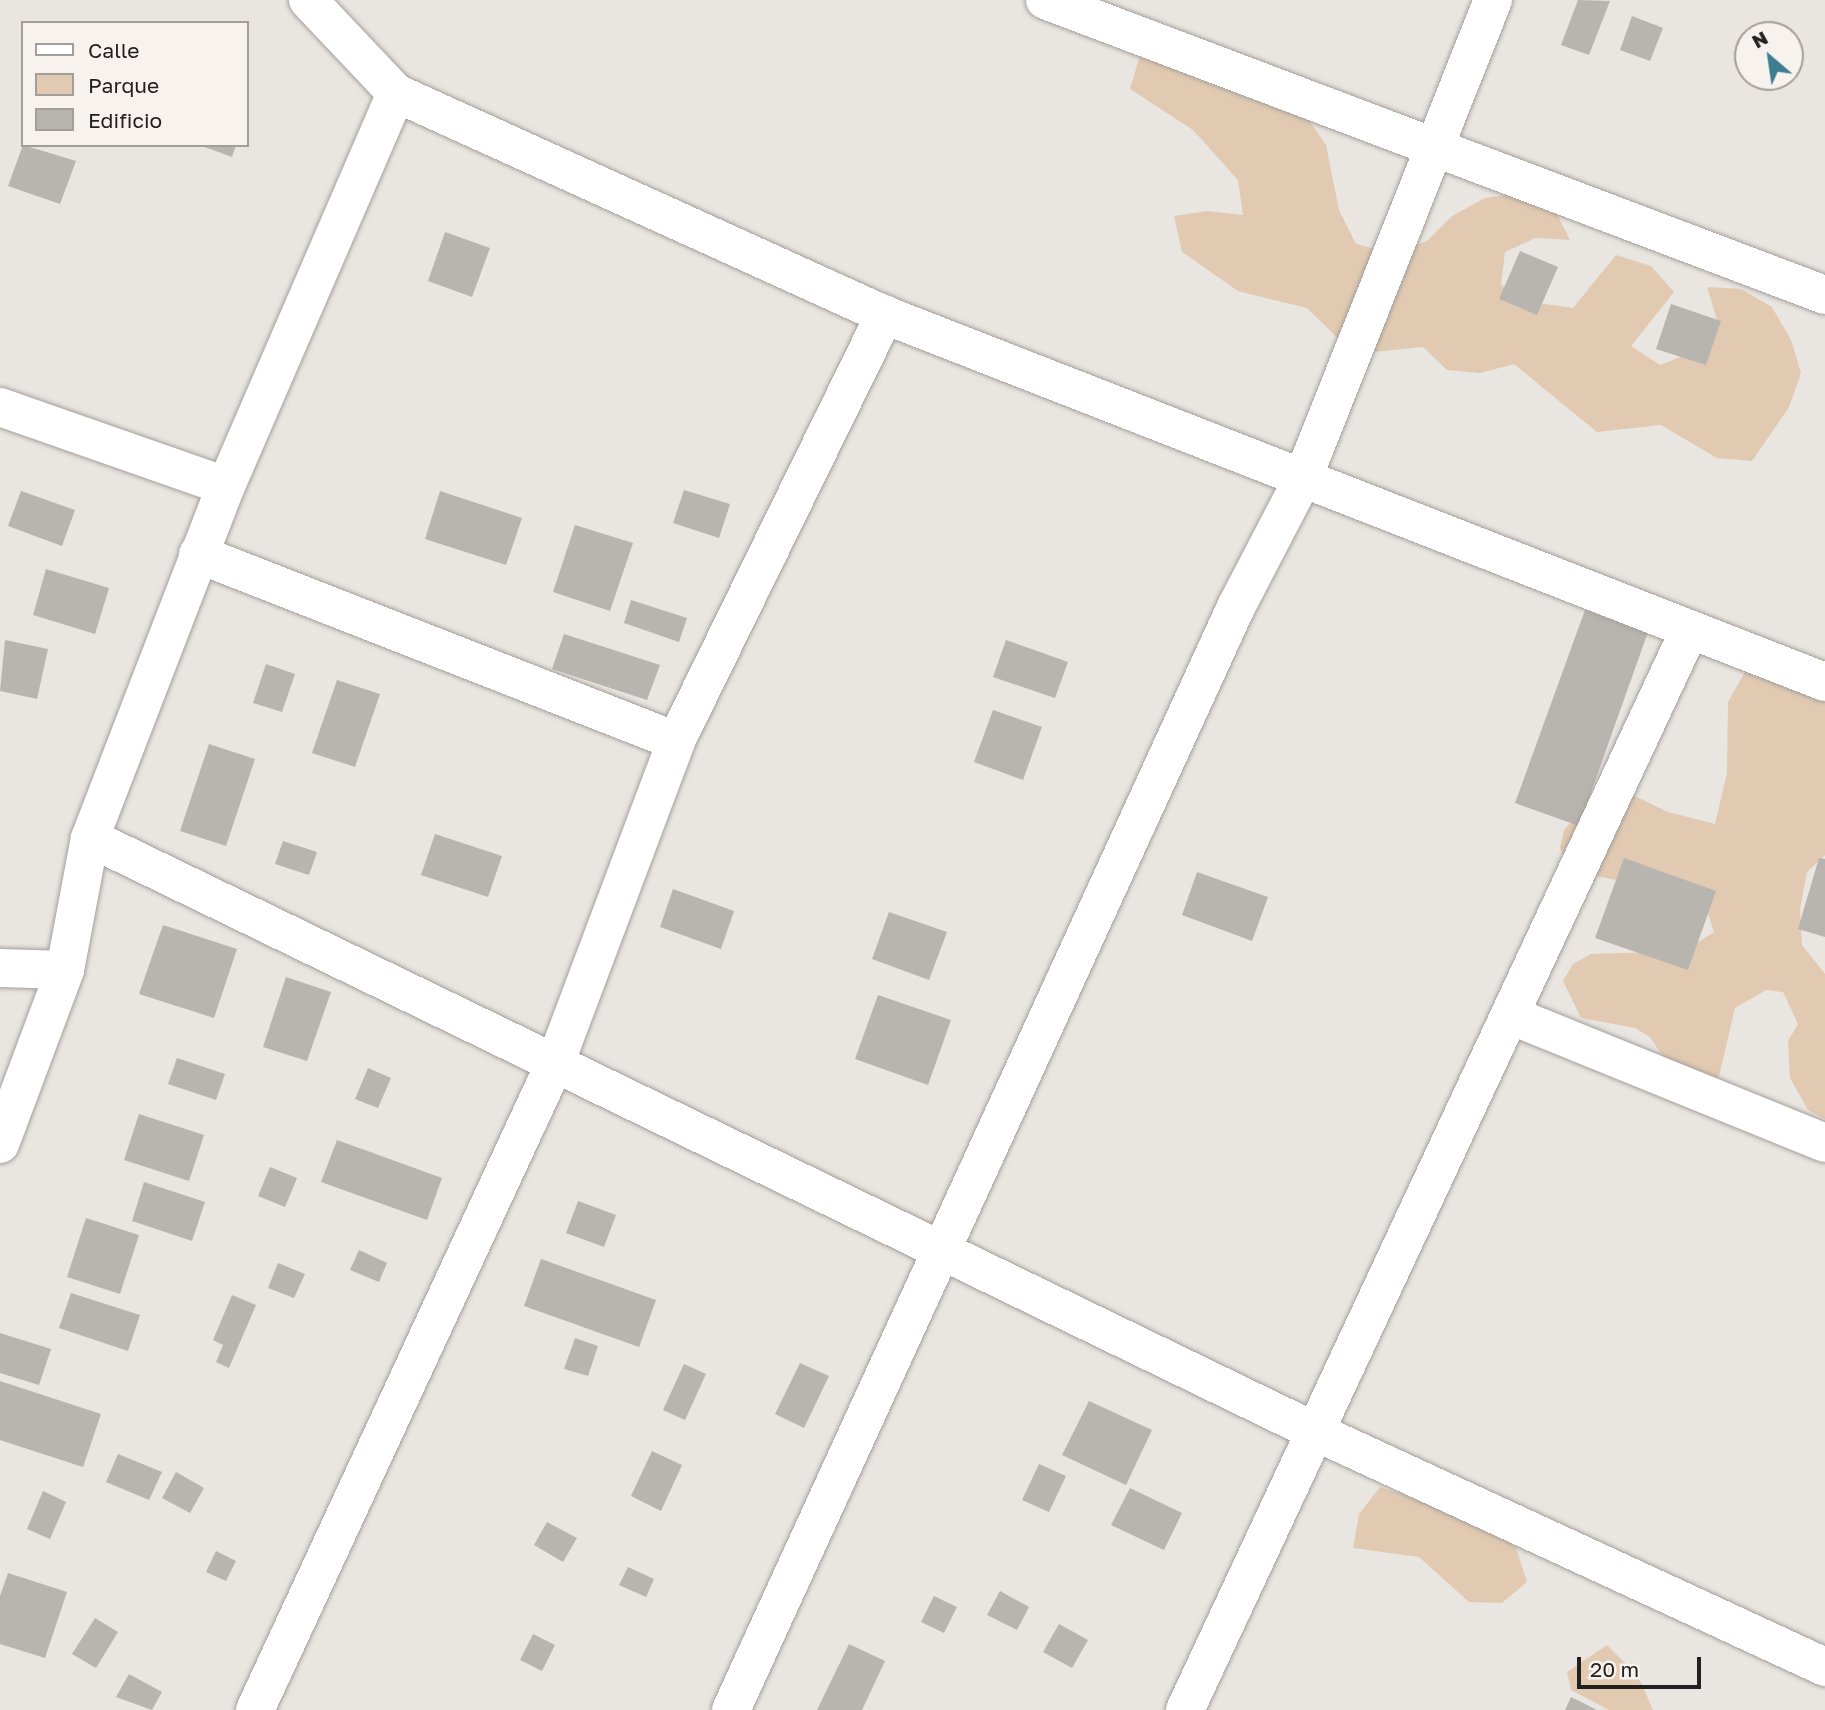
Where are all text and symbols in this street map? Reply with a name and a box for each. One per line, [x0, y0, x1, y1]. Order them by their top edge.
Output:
legend [21, 21, 248, 147]
north arrow [1734, 21, 1804, 91]
text: N [1748, 25, 1771, 53]
text: Calle [88, 37, 140, 63]
text: Parque [88, 72, 159, 98]
text: Edificio [88, 107, 162, 133]
scale bar [1580, 1644, 1704, 1688]
text: 20 m [1590, 1656, 1639, 1682]

